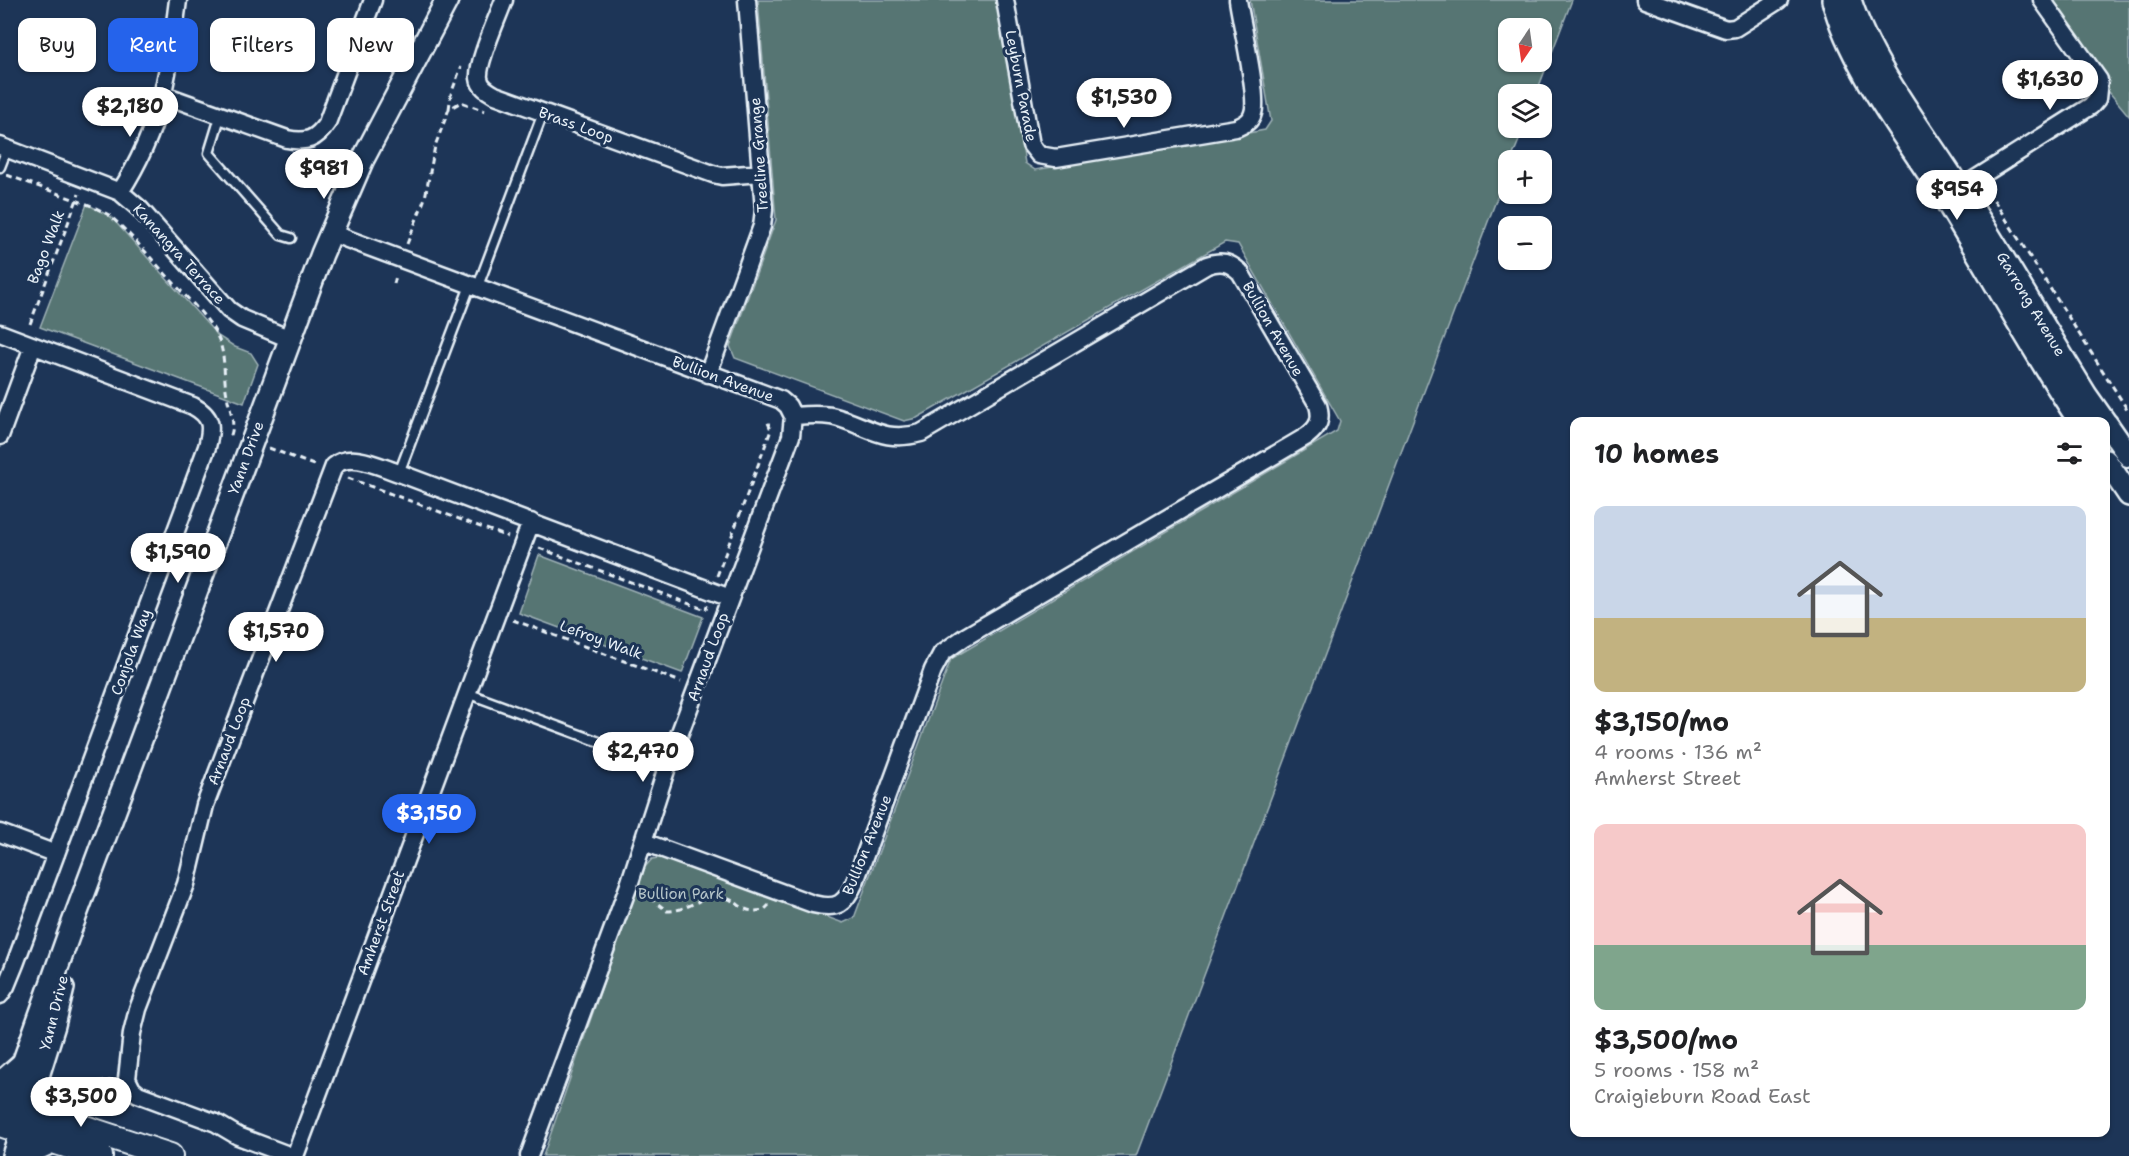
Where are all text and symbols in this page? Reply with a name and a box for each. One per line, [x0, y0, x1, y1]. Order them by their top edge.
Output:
chip: Buy [18, 18, 96, 72]
chip: Rent [108, 18, 198, 72]
chip: Filters [210, 18, 315, 72]
chip: New [327, 18, 414, 72]
north arrow [1498, 18, 1552, 72]
map controls [1498, 18, 1552, 270]
street label: Leyburn Parade [1000, 28, 1042, 144]
pin: $1,630 [2001, 60, 2099, 111]
text: $1,630 [2016, 66, 2084, 92]
pin: $1,530 [1075, 78, 1173, 129]
text: $1,530 [1091, 84, 1157, 110]
button: layers [1498, 84, 1552, 138]
pin: $2,180 [81, 87, 179, 138]
text: $2,180 [96, 93, 164, 119]
street label: Treeline Grange [745, 97, 773, 213]
street label: Brass Loop [536, 102, 616, 148]
pin: $981 [288, 149, 360, 200]
button: + [1498, 150, 1552, 204]
text: $981 [299, 155, 349, 181]
pin: $954 [1921, 170, 1993, 221]
text: $954 [1930, 176, 1984, 202]
street label: Kanangra Terrace [128, 199, 230, 309]
street label: Bago Walk [23, 207, 69, 287]
button: − [1498, 216, 1552, 270]
street label: Garrong Avenue [1992, 248, 2070, 360]
street label: Bullion Avenue [1238, 278, 1308, 380]
street label: Bullion Avenue [669, 351, 777, 407]
street label: Yann Drive [223, 418, 269, 498]
text: 10 homes [1594, 436, 1719, 471]
icon: filters [2053, 437, 2086, 470]
pin: $1,590 [129, 533, 227, 584]
text: $1,590 [145, 539, 211, 565]
icon: home [1786, 545, 1894, 653]
street label: Conjola Way [106, 606, 156, 698]
street label: Arnaud Loop [683, 610, 733, 704]
pin: $1,570 [227, 612, 325, 663]
street label: Lefroy Walk [557, 616, 645, 664]
text: $1,570 [243, 618, 309, 644]
street label: Arnaud Loop [203, 694, 255, 788]
text: $3,150/mo [1594, 704, 1729, 739]
pin: $2,470 [594, 732, 692, 783]
text: $2,470 [607, 738, 679, 764]
text: 4 rooms · 136 m² [1594, 739, 1762, 765]
text: Amherst Street [1594, 765, 1741, 791]
street label: Bullion Avenue [838, 792, 896, 898]
pin: $3,150 [380, 794, 478, 845]
text: $3,150 [396, 800, 462, 826]
icon: home [1786, 863, 1894, 971]
street label: Amherst Street [353, 868, 409, 978]
park label: Bullion Park [638, 884, 724, 904]
street label: Yann Drive [35, 973, 73, 1053]
text: $3,500/mo [1594, 1022, 1738, 1057]
text: 5 rooms · 158 m² [1594, 1057, 1759, 1083]
pin: $3,500 [32, 1077, 130, 1128]
text: $3,500 [45, 1083, 117, 1109]
text: Craigieburn Road East [1594, 1083, 1811, 1109]

